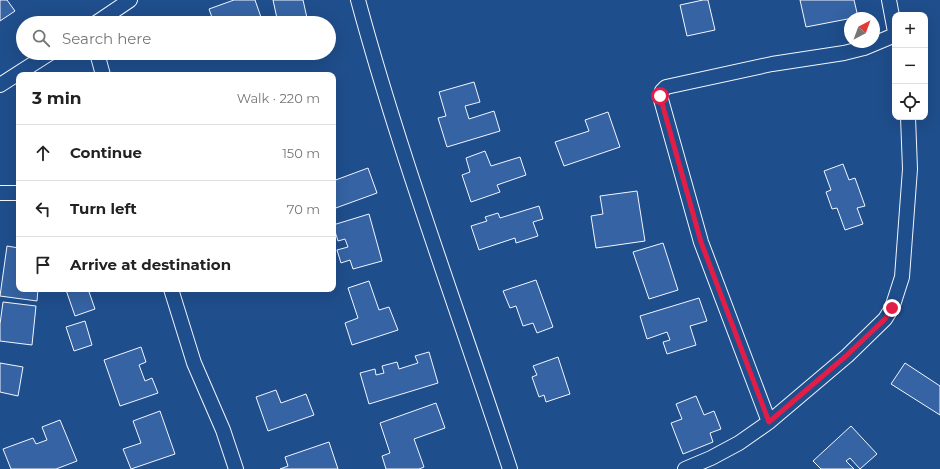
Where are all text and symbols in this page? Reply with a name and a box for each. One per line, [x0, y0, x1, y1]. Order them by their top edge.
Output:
north arrow [844, 12, 880, 48]
map controls [892, 12, 928, 120]
button: + [892, 12, 928, 48]
search box [16, 16, 336, 60]
icon: search [30, 27, 52, 49]
text: Search here [62, 29, 151, 48]
button: − [892, 48, 928, 84]
button: locate [892, 84, 928, 120]
route start [651, 87, 669, 105]
text: 3 min [32, 88, 82, 108]
text: Walk · 220 m [237, 90, 320, 106]
icon: ahead [32, 142, 54, 164]
text: Continue [70, 143, 142, 162]
text: 150 m [282, 145, 320, 161]
icon: left [32, 198, 54, 220]
text: Turn left [70, 199, 137, 218]
text: 70 m [287, 201, 320, 217]
icon: arrive [32, 254, 54, 276]
text: Arrive at destination [70, 255, 231, 274]
route end [883, 299, 901, 317]

